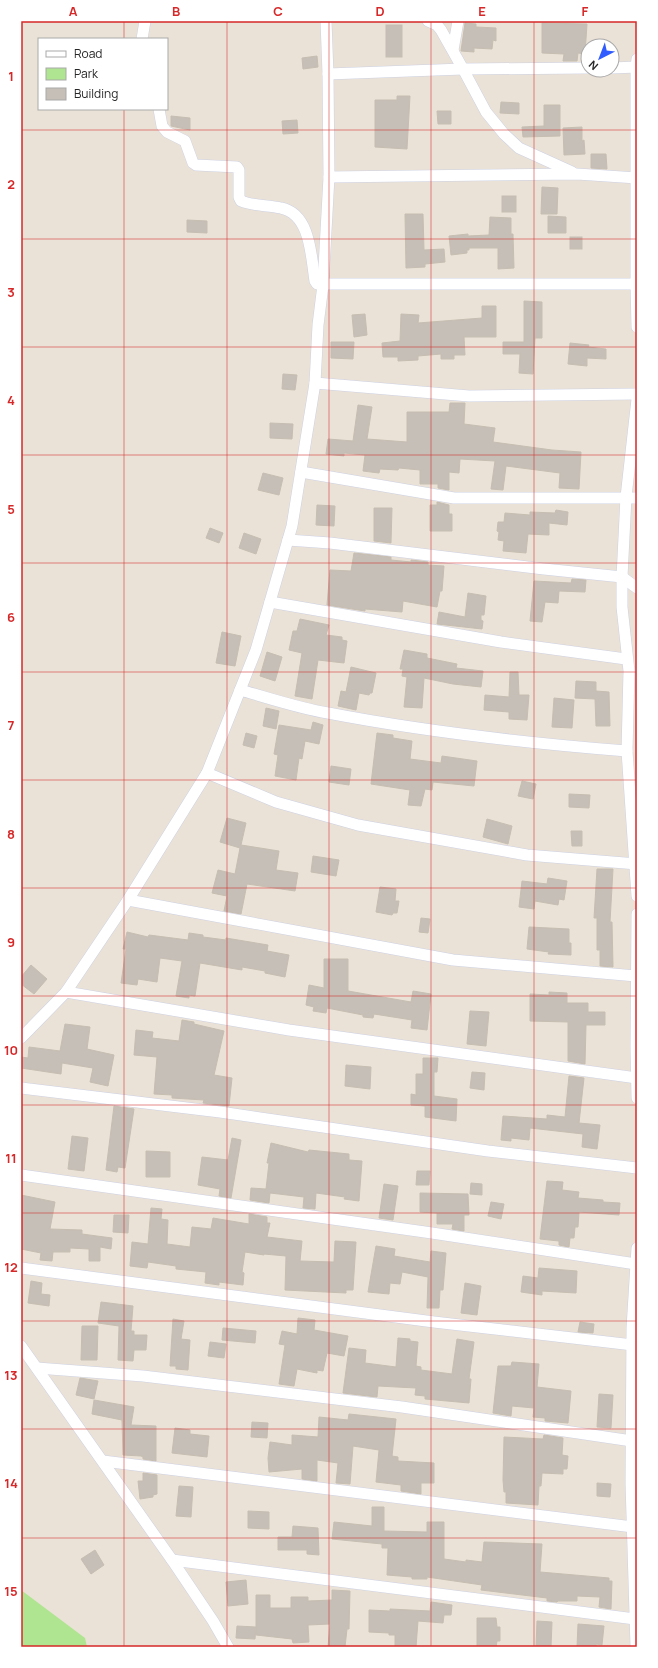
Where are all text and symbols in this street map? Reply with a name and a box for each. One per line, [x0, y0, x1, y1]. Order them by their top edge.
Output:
text: A [69, 2, 78, 20]
text: B [172, 2, 180, 20]
text: C [273, 2, 283, 20]
text: D [375, 2, 385, 20]
text: E [478, 2, 486, 20]
text: F [582, 2, 589, 20]
legend [38, 38, 168, 110]
north arrow [580, 38, 620, 78]
text: Road [74, 45, 102, 62]
text: N [585, 58, 601, 74]
text: Park [74, 65, 99, 82]
text: 1 [8, 67, 14, 85]
text: Building [74, 85, 118, 102]
text: 2 [7, 175, 15, 193]
text: 3 [7, 283, 15, 301]
text: 4 [7, 391, 15, 409]
text: 5 [7, 500, 15, 518]
text: 6 [7, 608, 15, 626]
text: 7 [8, 716, 15, 734]
text: 8 [7, 825, 15, 843]
text: 9 [7, 933, 15, 951]
text: 10 [4, 1041, 18, 1059]
text: 11 [5, 1149, 17, 1167]
text: 12 [4, 1258, 18, 1276]
text: 13 [4, 1366, 18, 1384]
text: 14 [4, 1474, 18, 1492]
text: 15 [4, 1582, 18, 1600]

